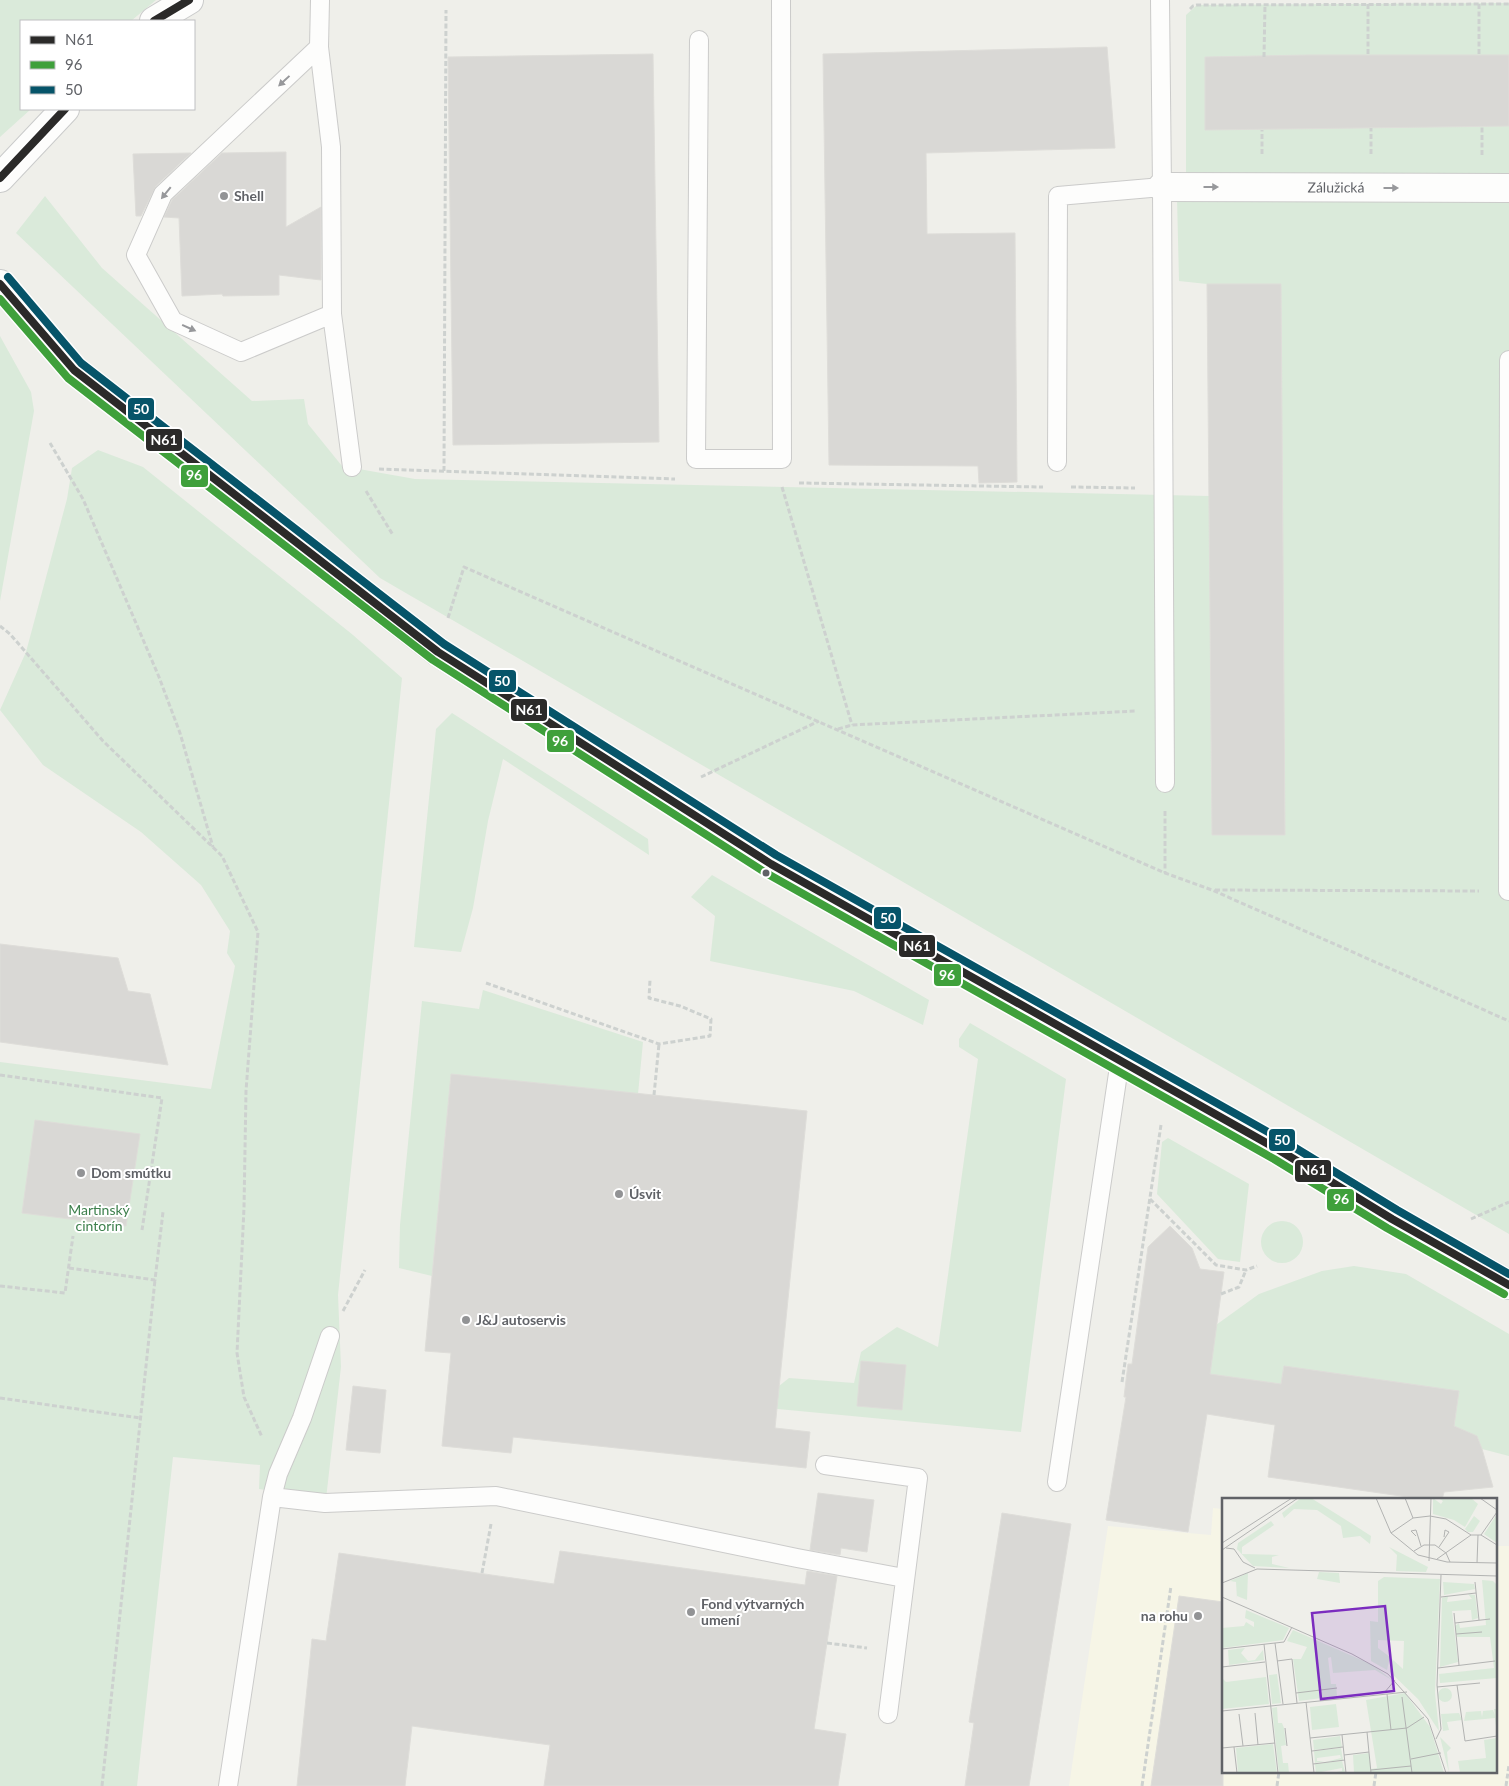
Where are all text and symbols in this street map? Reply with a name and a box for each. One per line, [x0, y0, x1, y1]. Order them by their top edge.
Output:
legend [20, 20, 195, 110]
text: N61 [65, 30, 94, 48]
text: 96 [65, 55, 83, 73]
one-way arrow [278, 75, 290, 87]
text: 50 [65, 80, 83, 98]
street label: Zálužická [1307, 178, 1365, 196]
one-way arrow [1203, 183, 1219, 191]
one-way arrow [1383, 184, 1399, 192]
one-way arrow [161, 186, 172, 199]
place label: Shell [234, 187, 264, 204]
marker: Shell [218, 190, 230, 202]
one-way arrow [182, 324, 196, 332]
line badge: 50 [127, 397, 155, 421]
text: 50 [133, 400, 149, 417]
line badge: N61 [145, 428, 183, 452]
text: N61 [150, 431, 178, 448]
line badge: 96 [180, 464, 209, 488]
text: 96 [186, 466, 202, 483]
line badge: 50 [488, 669, 517, 693]
text: 50 [494, 672, 510, 689]
line badge: N61 [510, 698, 548, 722]
text: N61 [515, 701, 543, 718]
line badge: 96 [546, 729, 575, 753]
text: 96 [552, 732, 568, 749]
unlabelled marker [761, 868, 771, 878]
line badge: 50 [873, 906, 902, 930]
text: 50 [880, 909, 896, 926]
line badge: N61 [898, 934, 936, 958]
text: N61 [903, 937, 931, 954]
line badge: 96 [933, 963, 962, 987]
text: 96 [939, 966, 955, 983]
line badge: 50 [1268, 1128, 1296, 1152]
text: 50 [1274, 1131, 1290, 1148]
line badge: N61 [1294, 1159, 1332, 1183]
text: N61 [1299, 1161, 1327, 1178]
place label: Dom smútku [91, 1164, 171, 1181]
marker: Dom smútku [75, 1167, 87, 1179]
place label: Úsvit [629, 1185, 662, 1202]
marker: Úsvit [613, 1188, 625, 1200]
line badge: 96 [1326, 1188, 1355, 1212]
text: 96 [1333, 1190, 1349, 1207]
park label: Martinský cintorín [68, 1201, 131, 1234]
place label: J&J autoservis [476, 1311, 566, 1328]
marker: J&J autoservis [460, 1314, 472, 1326]
inset map [1222, 1498, 1496, 1774]
place label: Fond výtvarných umení [701, 1595, 804, 1628]
marker: Fond výtvarných umení [685, 1606, 697, 1618]
place label: na rohu [1141, 1607, 1188, 1624]
marker: na rohu [1192, 1610, 1204, 1622]

